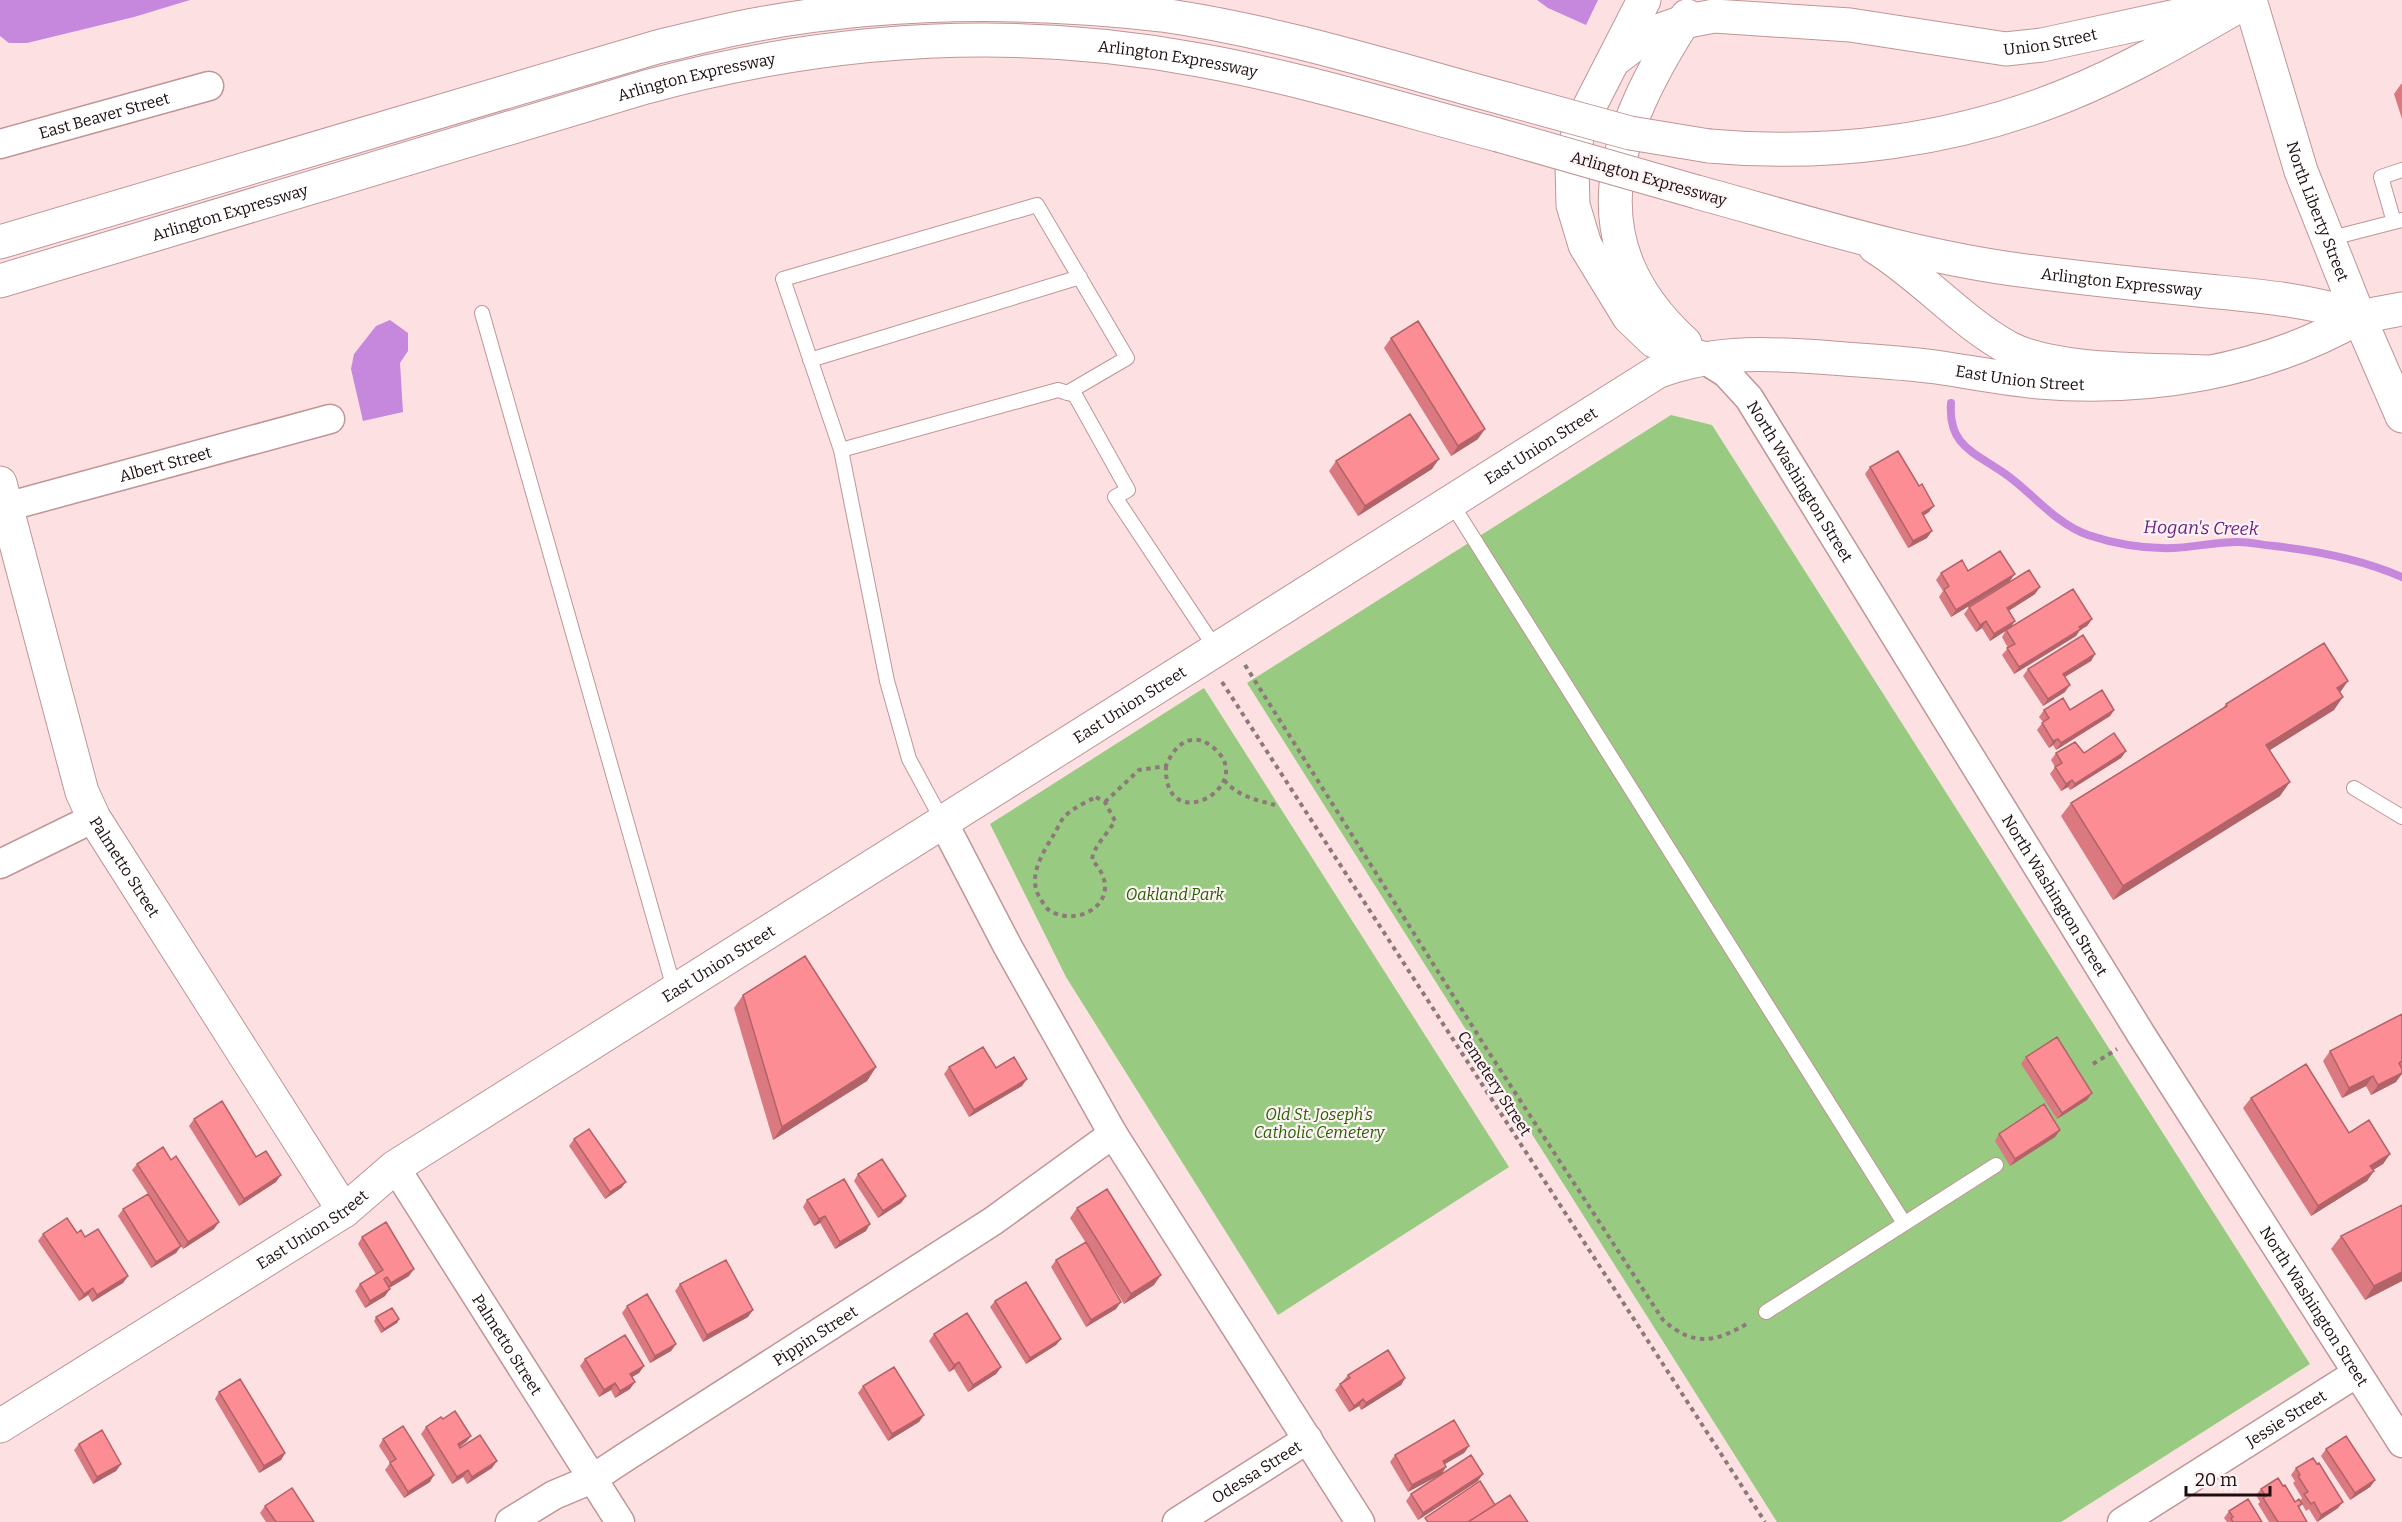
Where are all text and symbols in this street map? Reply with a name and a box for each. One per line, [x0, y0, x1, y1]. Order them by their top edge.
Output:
street label: Union Street [2002, 24, 2099, 59]
street label: Arlington Expressway [1097, 37, 1260, 82]
street label: Arlington Expressway [615, 49, 777, 105]
street label: East Beaver Street [37, 88, 172, 143]
street label: North Liberty Street [2283, 139, 2353, 284]
street label: Arlington Expressway [1569, 147, 1730, 210]
street label: Arlington Expressway [150, 180, 311, 245]
street label: Arlington Expressway [2040, 264, 2203, 300]
street label: East Union Street [1954, 361, 2085, 394]
street label: North Washington Street [1743, 397, 1857, 566]
street label: East Union Street [1481, 403, 1601, 488]
street label: Albert Street [117, 443, 214, 486]
water label: Hogan's Creek [2143, 516, 2259, 540]
street label: East Union Street [1070, 662, 1190, 747]
street label: North Washington Street [1998, 811, 2112, 980]
street label: Palmetto Street [86, 813, 164, 921]
park label: Oakland Park [1126, 885, 1225, 904]
street label: East Union Street [659, 921, 779, 1006]
street label: Cemetery Street [1454, 1027, 1536, 1139]
park label: Old St. Joseph's Catholic Cemetery [1254, 1105, 1385, 1142]
street label: East Union Street [253, 1186, 372, 1273]
street label: North Washington Street [2256, 1223, 2372, 1390]
street label: Palmetto Street [468, 1291, 546, 1399]
street label: Pippin Street [769, 1302, 861, 1370]
street label: Jessie Street [2242, 1386, 2330, 1451]
street label: Odessa Street [1208, 1437, 1305, 1508]
scale bar [2186, 1459, 2270, 1497]
text: 20 m [2195, 1469, 2237, 1491]

